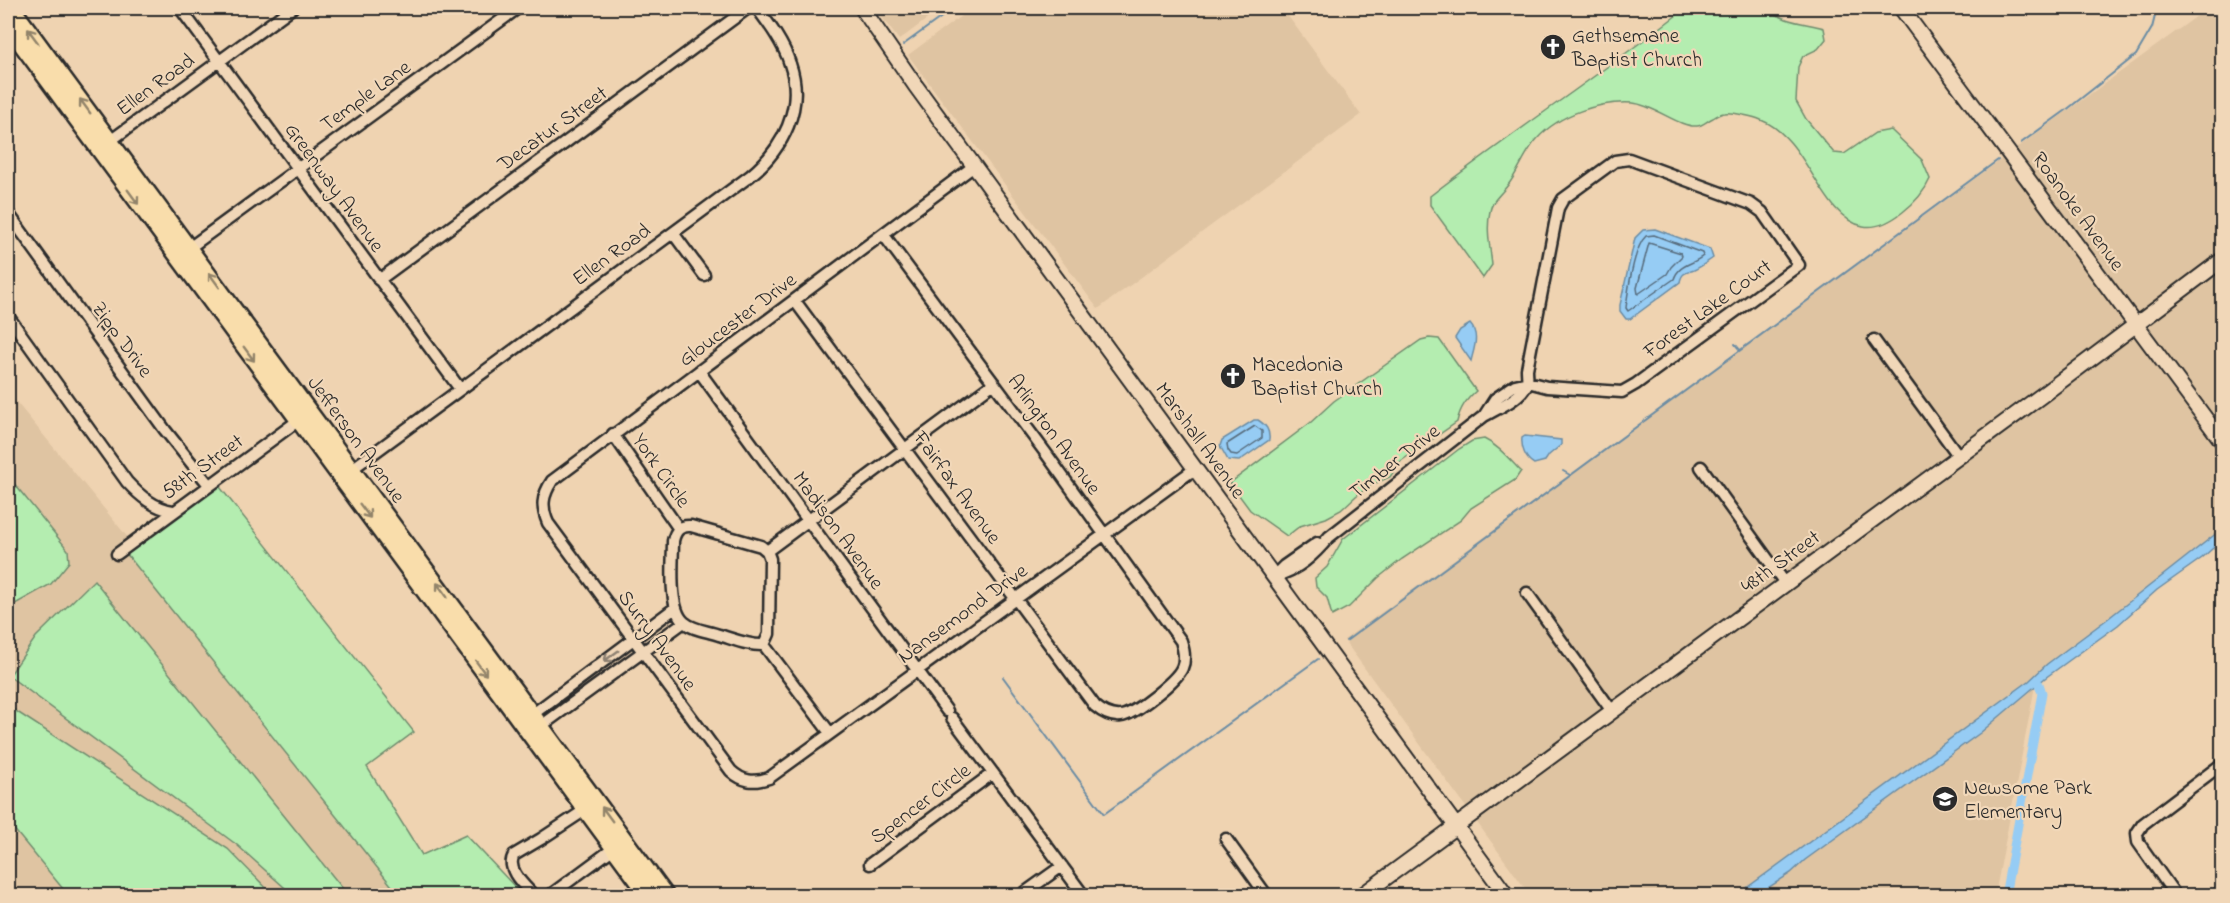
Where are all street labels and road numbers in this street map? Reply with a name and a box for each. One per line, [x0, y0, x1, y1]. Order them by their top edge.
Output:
street label: Ellen Road [111, 47, 202, 124]
street label: Temple Lane [315, 53, 418, 140]
street label: Decatur Street [491, 80, 614, 180]
street label: Greenway Avenue [274, 117, 391, 261]
street label: Roanoke Avenue [2024, 146, 2131, 279]
street label: Ellen Road [567, 217, 658, 294]
street label: Forest Lake Court [1637, 253, 1779, 367]
street label: Gloucester Drive [673, 266, 804, 375]
street label: Zipp Drive [83, 296, 160, 385]
street label: Arlington Avenue [998, 369, 1108, 503]
street label: Jefferson Avenue [299, 370, 412, 510]
street label: Marshall Avenue [1147, 377, 1252, 506]
street label: Timber Drive [1343, 417, 1448, 508]
street label: Fairfax Avenue [904, 424, 1008, 552]
street label: 58th Street [156, 428, 250, 508]
street label: York Circle [624, 428, 697, 515]
street label: Madison Avenue [784, 466, 891, 597]
street label: 48th Street [1735, 524, 1827, 602]
street label: Nansemond Drive [892, 557, 1035, 672]
street label: Surry Avenue [608, 585, 704, 699]
street label: Spencer Circle [865, 756, 978, 852]

